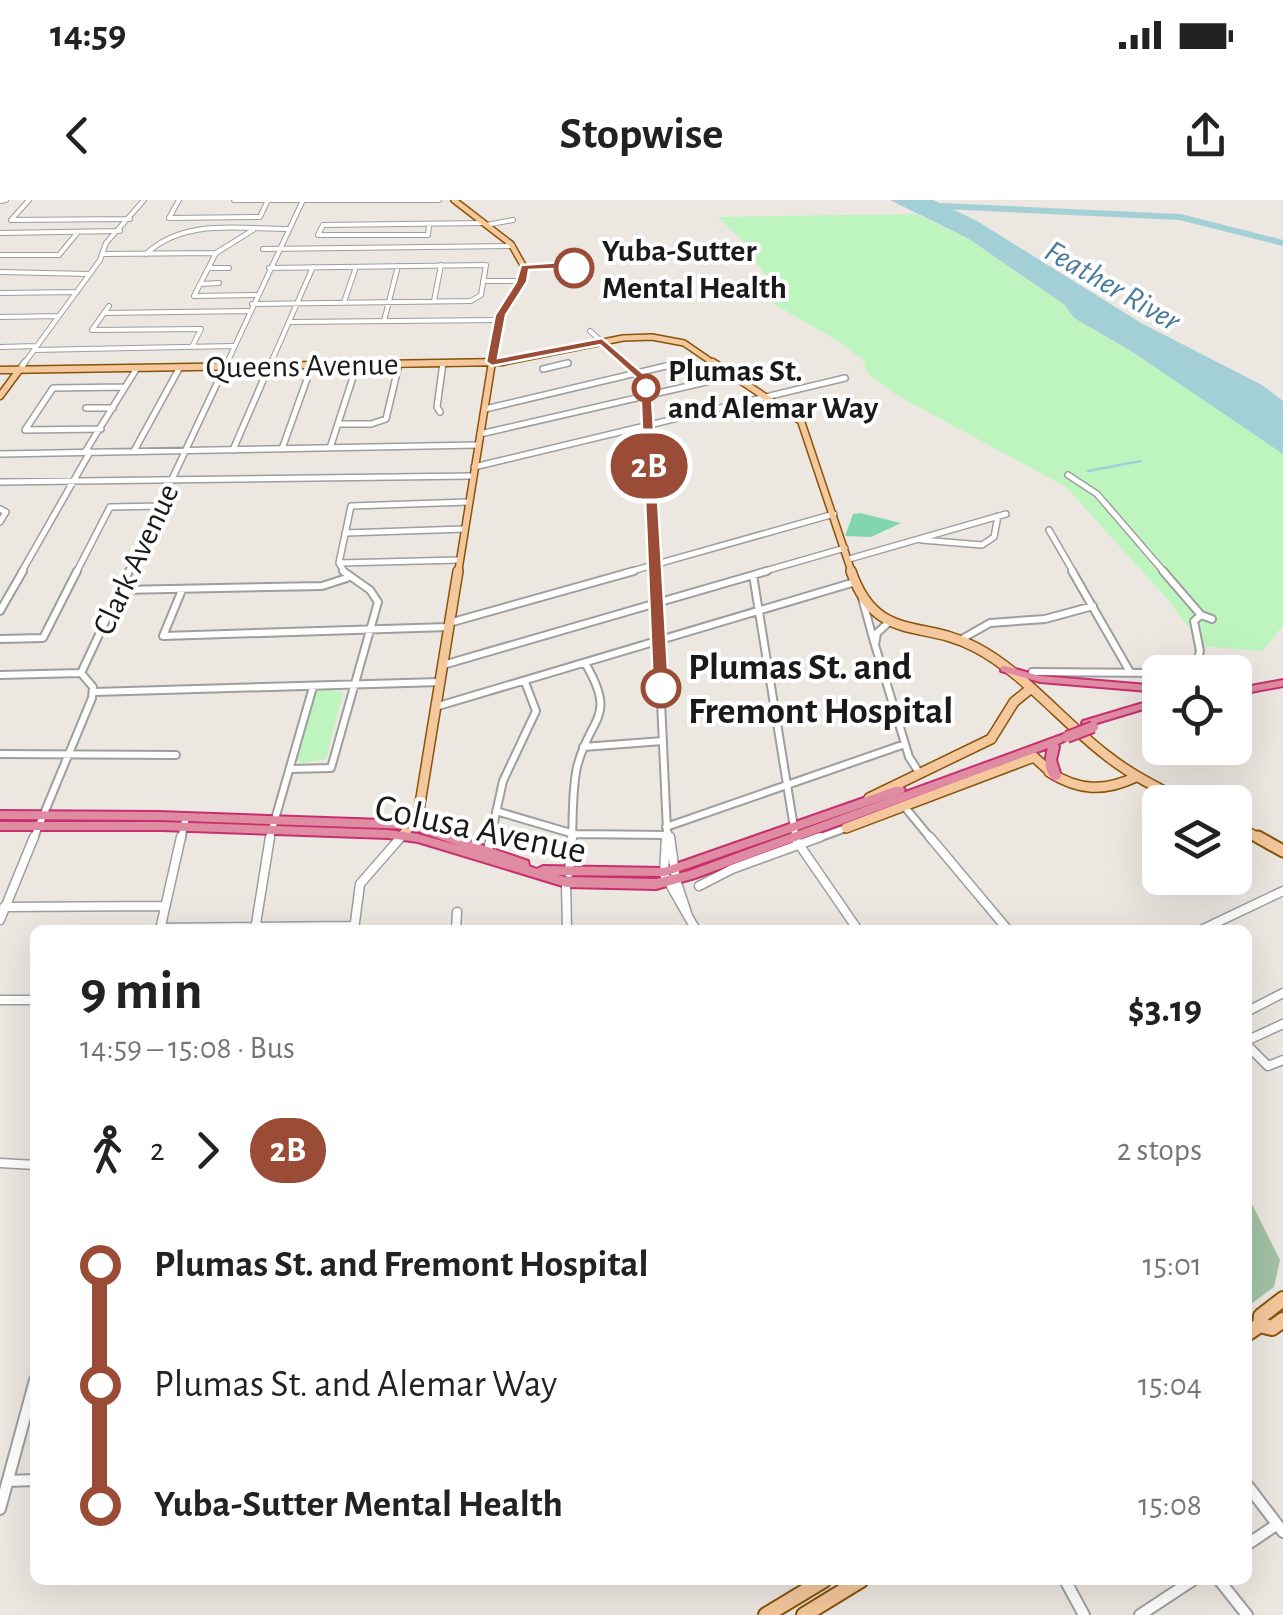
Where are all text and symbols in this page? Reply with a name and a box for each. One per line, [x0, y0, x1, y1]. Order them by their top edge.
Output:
text: 14:59 [50, 16, 126, 54]
icon: back [50, 108, 105, 163]
icon: share [1178, 108, 1233, 163]
text: Stopwise [560, 112, 723, 157]
place label: Yuba-Sutter Mental Health [602, 235, 787, 304]
water label: Feather River [1040, 235, 1187, 338]
marker: Yuba-Sutter Mental Health [555, 249, 593, 287]
street label: Queens Avenue [205, 348, 399, 384]
place label: Plumas St. and Alemar Way [668, 355, 879, 424]
marker: Plumas St. and Alemar Way [633, 375, 659, 401]
line badge: 2B [604, 434, 694, 498]
text: 2B [631, 449, 667, 484]
street label: Clark Avenue [87, 479, 185, 640]
place label: Plumas St. and Fremont Hospital [688, 649, 953, 731]
map controls [1142, 655, 1252, 895]
button: locate [1142, 655, 1252, 765]
marker: Plumas St. and Fremont Hospital [642, 669, 680, 707]
button: layers [1142, 785, 1252, 895]
street label: Colusa Avenue [371, 789, 590, 871]
text: 9 min [80, 964, 203, 1019]
text: $3.19 [1128, 991, 1202, 1029]
text: 14:59 – 15:08 · Bus [80, 1032, 295, 1064]
icon: walk [80, 1123, 135, 1178]
icon: forward [180, 1123, 235, 1178]
text: 2B [270, 1133, 306, 1168]
text: 2 [150, 1134, 165, 1166]
text: 2 stops [1117, 1134, 1202, 1166]
text: Plumas St. and Fremont Hospital [154, 1246, 649, 1284]
text: 15:01 [1142, 1249, 1202, 1281]
text: Plumas St. and Alemar Way [154, 1366, 557, 1404]
text: 15:04 [1138, 1369, 1202, 1401]
text: Yuba-Sutter Mental Health [154, 1486, 563, 1524]
text: 15:08 [1138, 1489, 1202, 1521]

